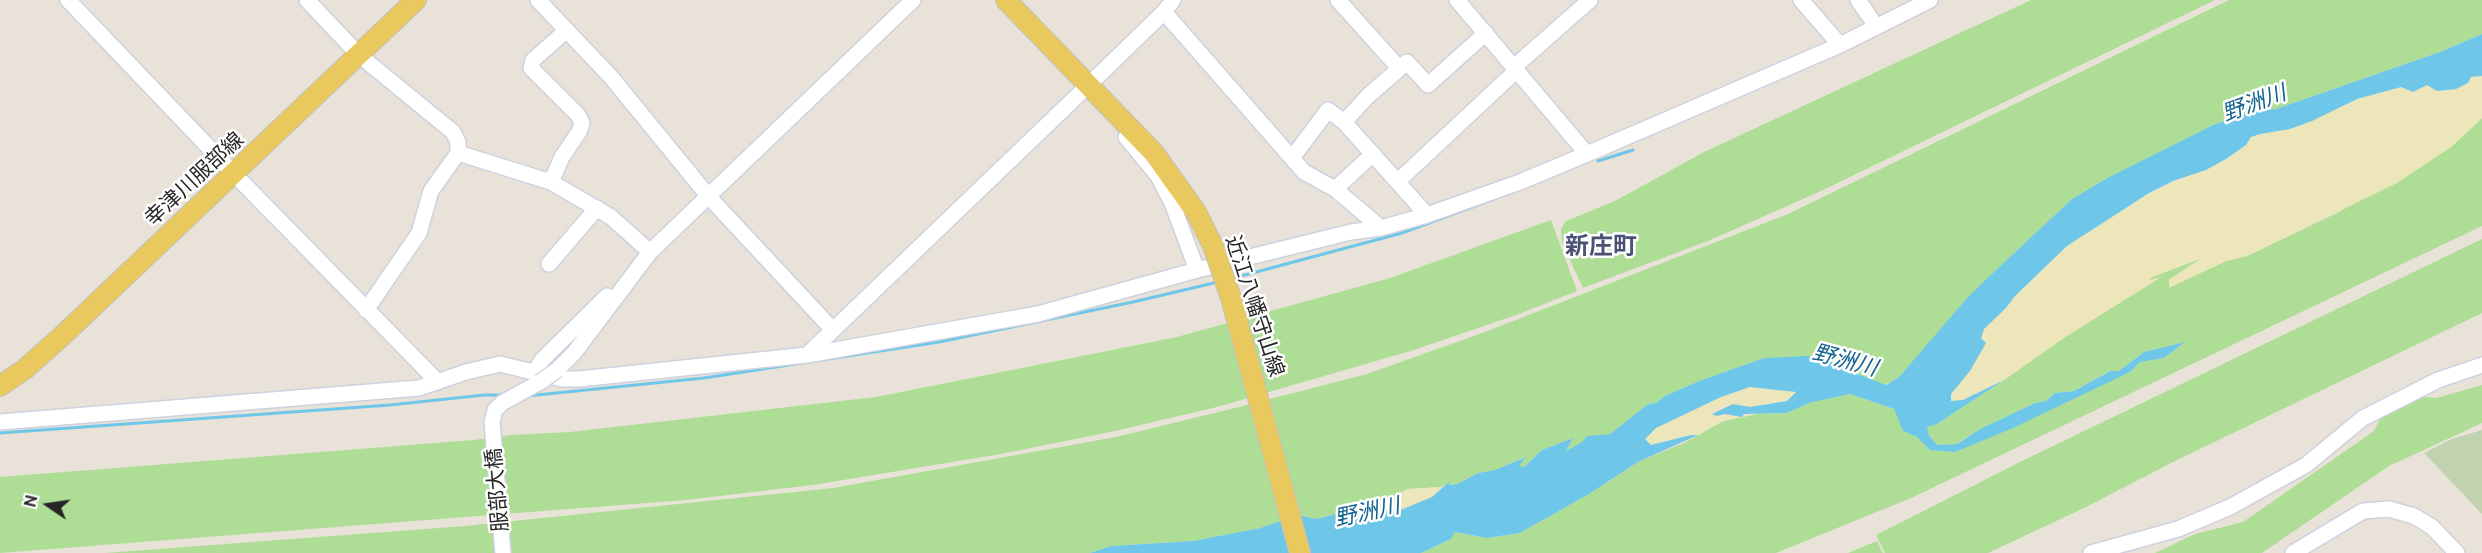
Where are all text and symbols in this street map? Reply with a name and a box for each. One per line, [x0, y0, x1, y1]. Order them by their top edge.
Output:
water label: 野洲川 [2218, 79, 2290, 127]
street label: 幸津川服部線 [139, 127, 249, 231]
street label: 近江八幡守山線 [1220, 232, 1290, 380]
district label: 新庄町 [1565, 232, 1637, 260]
water label: 野洲川 [1810, 339, 1880, 381]
street label: 服部大橋 [481, 447, 513, 533]
north arrow [18, 475, 78, 535]
water label: 野洲川 [1332, 492, 1402, 532]
text: N [20, 493, 41, 509]

